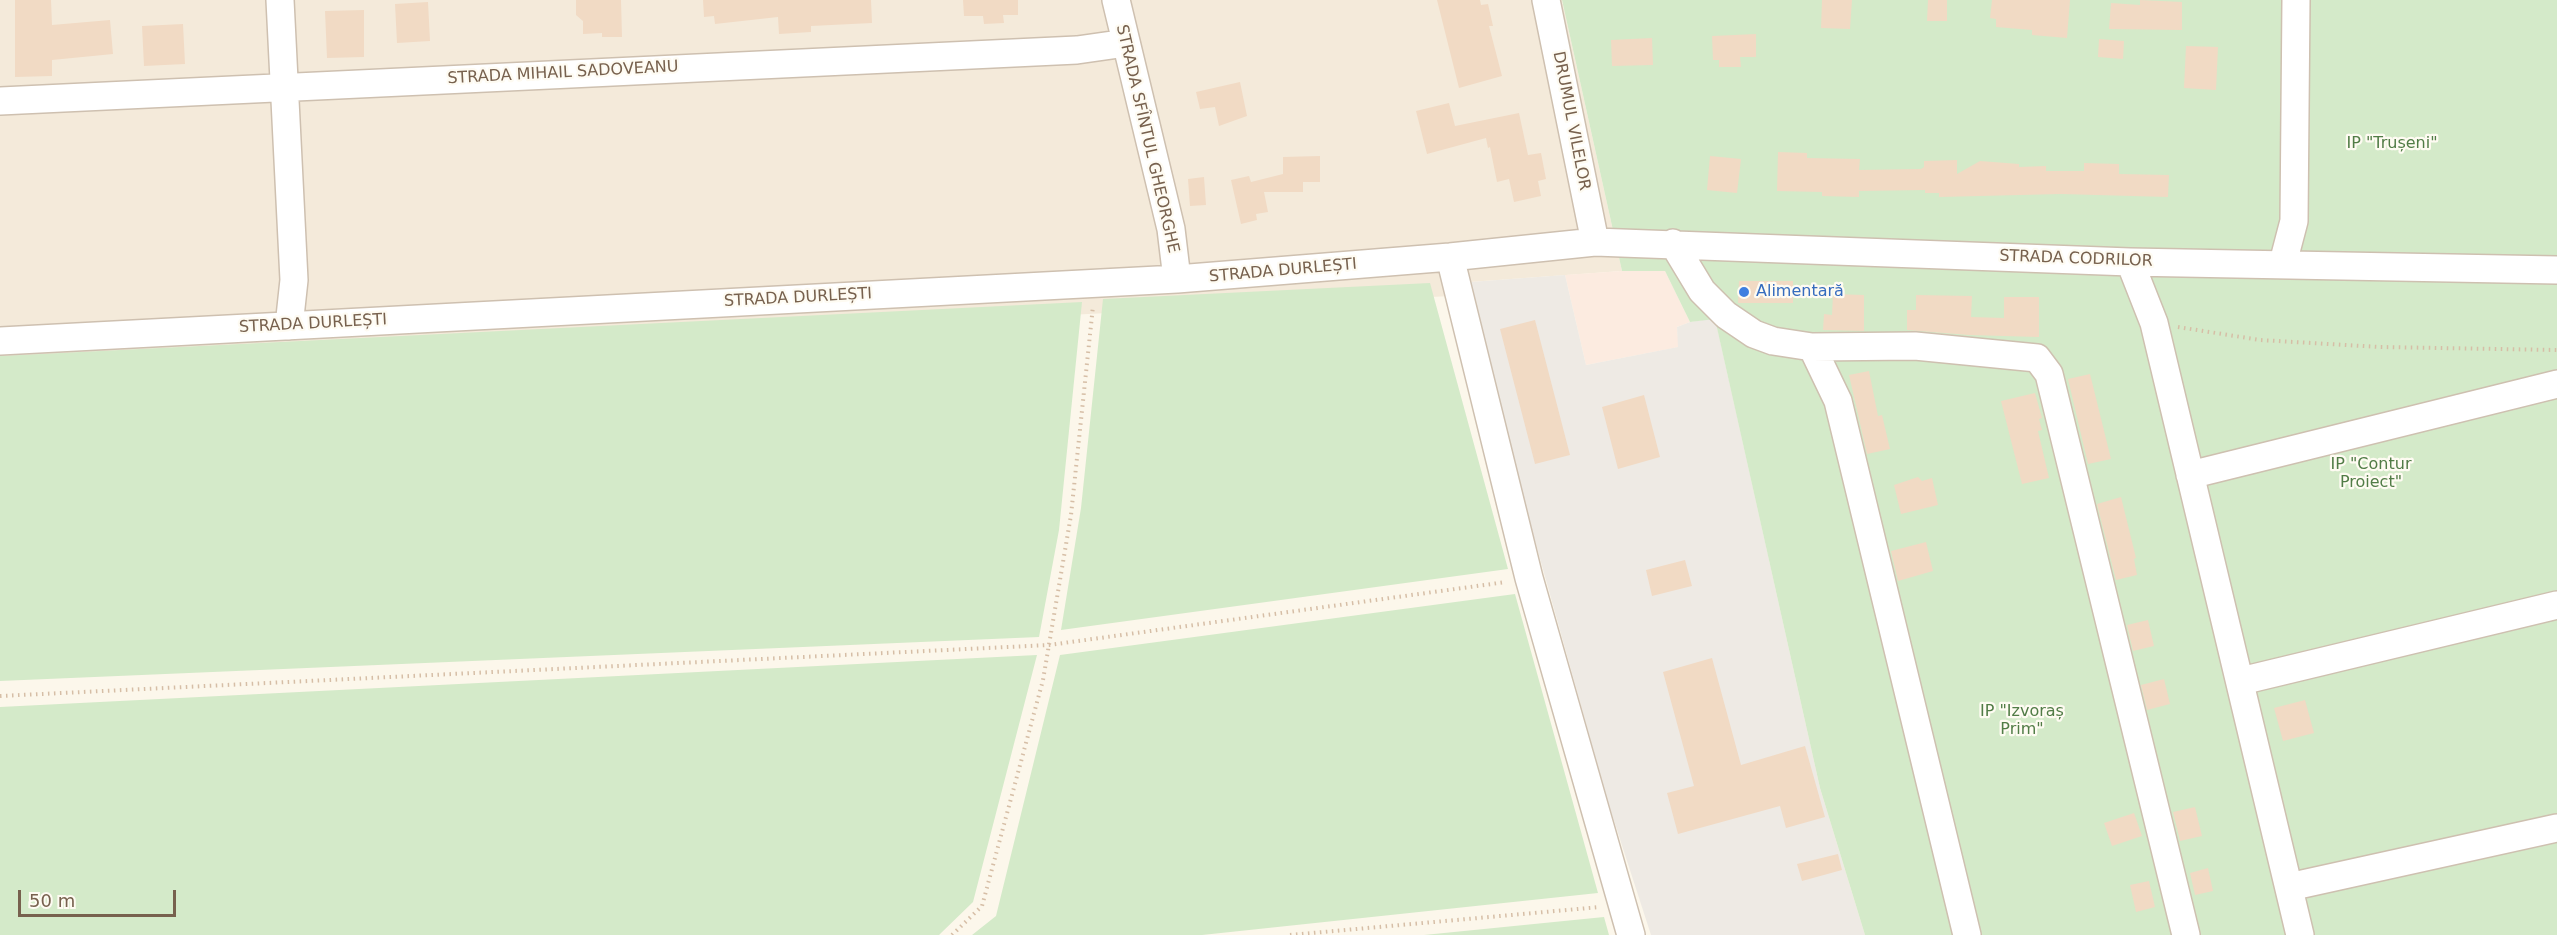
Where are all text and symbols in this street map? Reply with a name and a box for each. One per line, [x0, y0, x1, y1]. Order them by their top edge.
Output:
street label: STRADA SFÎNTUL GHEORGHE [1111, 23, 1183, 255]
street label: DRUMUL VILELOR [1548, 50, 1594, 192]
street label: STRADA MIHAIL SADOVEANU [447, 57, 679, 89]
park label: IP "Trușeni" [2346, 134, 2438, 154]
street label: STRADA CODRILOR [1999, 247, 2153, 271]
street label: STRADA DURLEȘTI [1208, 255, 1358, 287]
place label: Alimentară [1756, 282, 1844, 302]
street label: STRADA DURLEȘTI [723, 285, 873, 311]
marker: Alimentară [1737, 285, 1751, 299]
street label: STRADA DURLEȘTI [238, 311, 388, 337]
park label: IP "Contur Proiect" [2331, 455, 2411, 493]
park label: IP "Izvoraș Prim" [1980, 702, 2064, 740]
scale bar [21, 878, 178, 916]
text: 50 m [29, 890, 75, 911]

